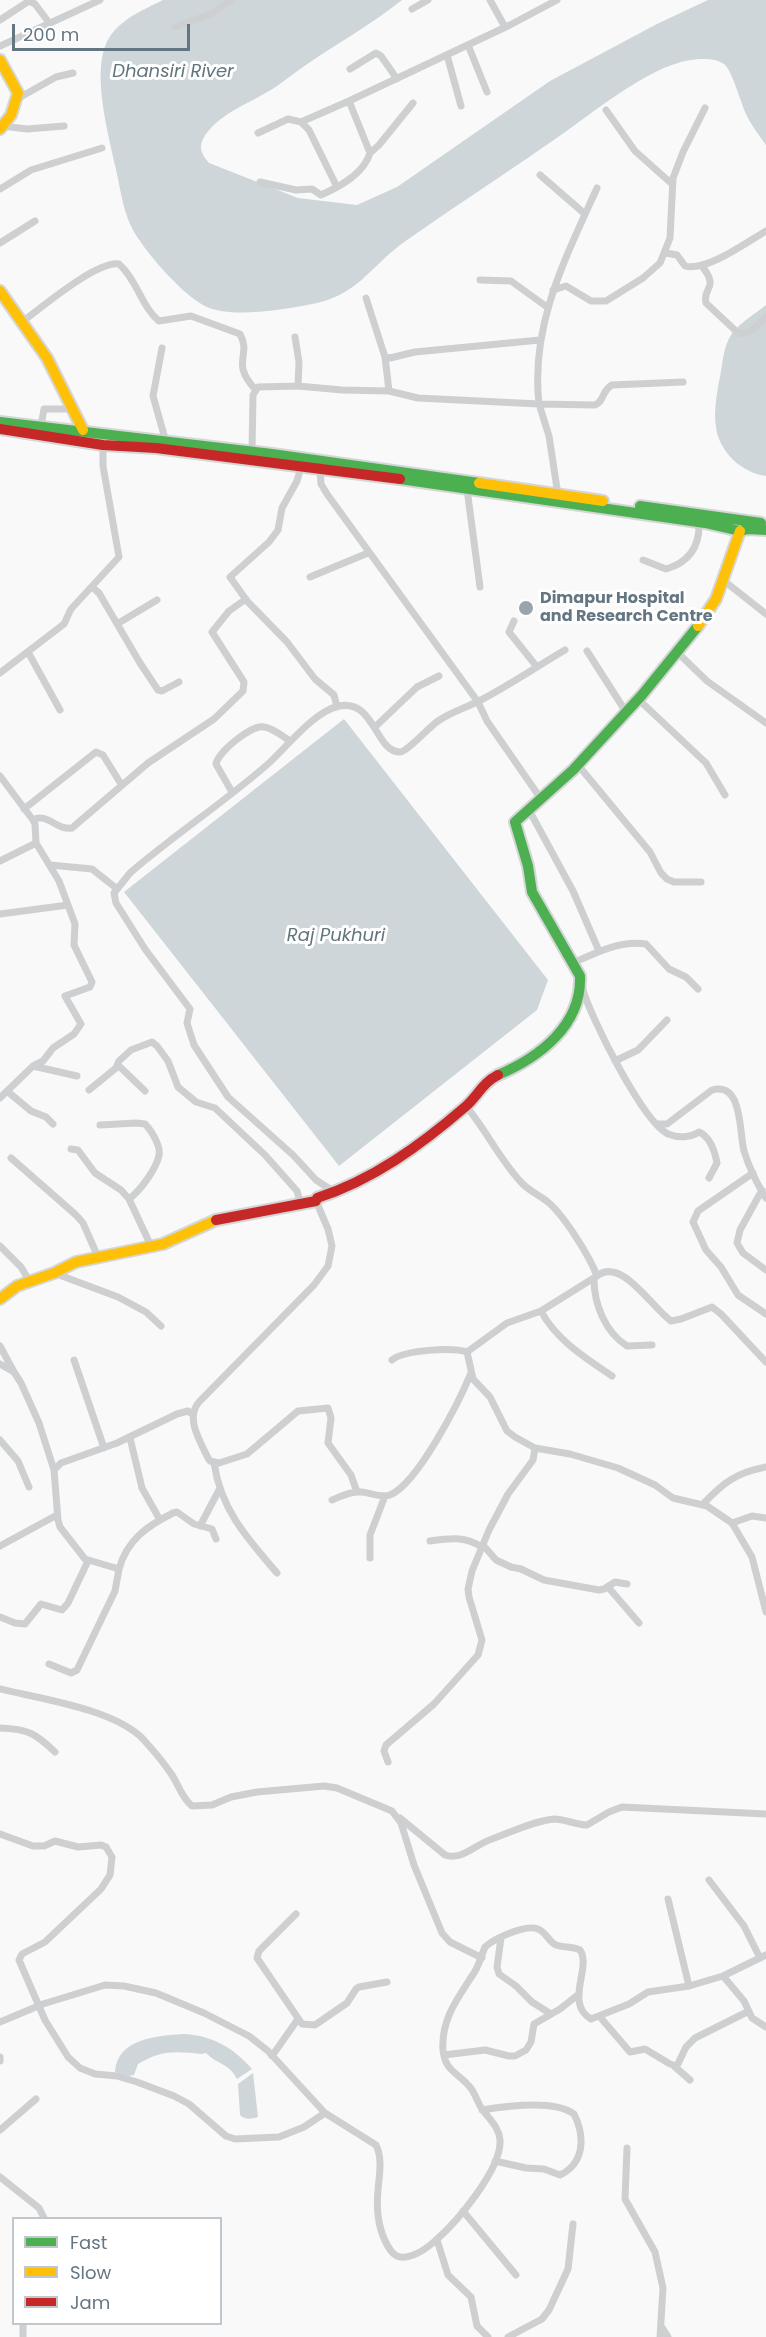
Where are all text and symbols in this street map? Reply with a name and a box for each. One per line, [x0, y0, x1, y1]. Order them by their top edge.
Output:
scale bar [15, 12, 194, 50]
text: 200 m [23, 22, 79, 47]
water label: Dhansiri River [112, 61, 234, 83]
place label: Dimapur Hospital and Research Centre [540, 589, 713, 627]
marker: Dimapur Hospital and Research Centre [517, 599, 535, 617]
water label: Raj Pukhuri [287, 925, 385, 947]
legend [12, 2217, 222, 2325]
text: Fast [70, 2230, 107, 2255]
text: Slow [70, 2260, 111, 2285]
text: Jam [70, 2290, 110, 2315]

